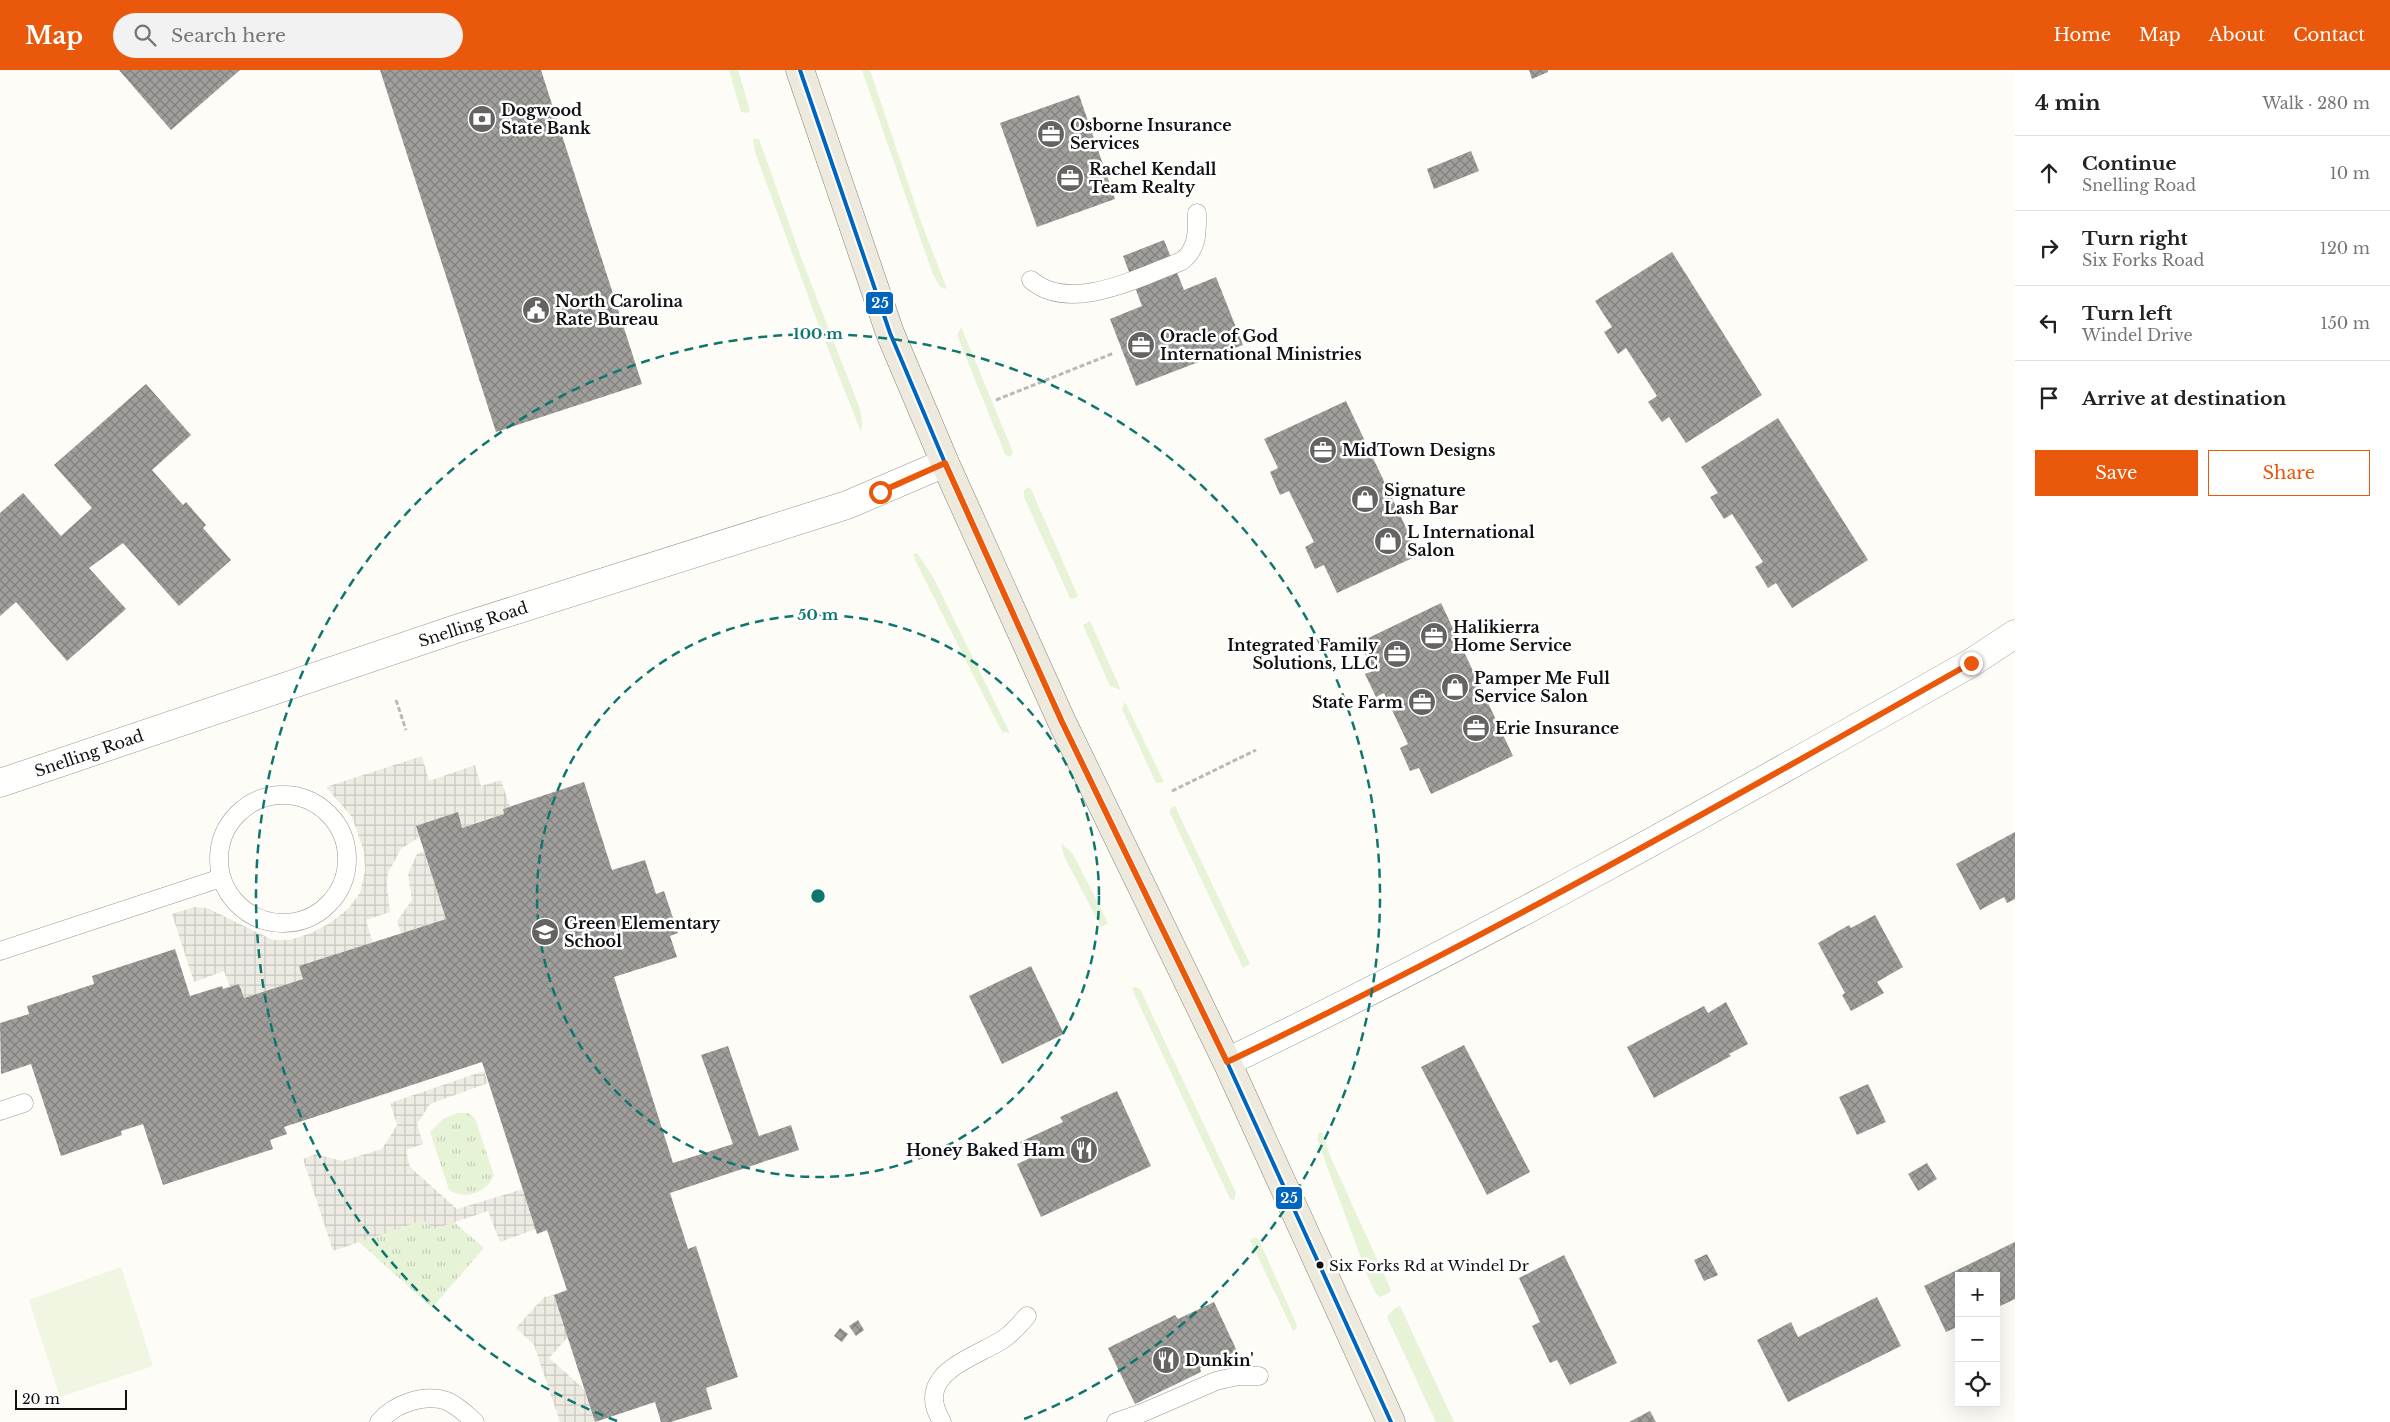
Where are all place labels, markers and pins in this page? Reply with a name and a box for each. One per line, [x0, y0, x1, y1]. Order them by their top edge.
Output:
place label: Dogwood State Bank [501, 100, 591, 138]
bank icon: Dogwood State Bank [467, 104, 497, 134]
place label: Osborne Insurance Services [1070, 115, 1232, 153]
office icon: Osborne Insurance Services [1036, 119, 1066, 149]
place label: Rachel Kendall Team Realty [1089, 159, 1217, 197]
office icon: Rachel Kendall Team Realty [1055, 163, 1085, 193]
place label: North Carolina Rate Bureau [555, 291, 683, 329]
public building icon: North Carolina Rate Bureau [521, 295, 551, 325]
place label: Oracle of God International Ministries [1160, 326, 1362, 364]
office icon: Oracle of God International Ministries [1126, 330, 1156, 360]
office icon: MidTown Designs [1308, 435, 1338, 465]
place label: MidTown Designs [1342, 440, 1495, 460]
place label: Signature Lash Bar [1384, 480, 1466, 518]
shop icon: Signature Lash Bar [1350, 484, 1380, 514]
place label: L International Salon [1407, 522, 1535, 560]
shop icon: L International Salon [1373, 526, 1403, 556]
place label: Halikierra Home Service [1453, 617, 1572, 655]
office icon: Halikierra Home Service [1419, 621, 1449, 651]
place label: Integrated Family Solutions, LLC [1227, 635, 1379, 673]
office icon: Integrated Family Solutions, LLC [1382, 639, 1412, 669]
place label: Pamper Me Full Service Salon [1474, 668, 1610, 706]
shop icon: Pamper Me Full Service Salon [1440, 672, 1470, 702]
office icon: State Farm [1407, 687, 1437, 717]
place label: State Farm [1312, 692, 1403, 712]
office icon: Erie Insurance [1461, 713, 1491, 743]
place label: Erie Insurance [1495, 718, 1619, 738]
centre of rings [809, 887, 827, 905]
place label: Green Elementary School [564, 913, 721, 951]
school or university icon: Green Elementary School [530, 917, 560, 947]
restaurant icon: Honey Baked Ham [1069, 1135, 1099, 1165]
place label: Honey Baked Ham [906, 1140, 1065, 1160]
place label: Six Forks Rd at Windel Dr [1329, 1256, 1530, 1275]
marker: Six Forks Rd at Windel Dr [1315, 1260, 1325, 1270]
restaurant icon: Dunkin' [1151, 1345, 1181, 1375]
place label: Dunkin' [1185, 1350, 1254, 1370]

